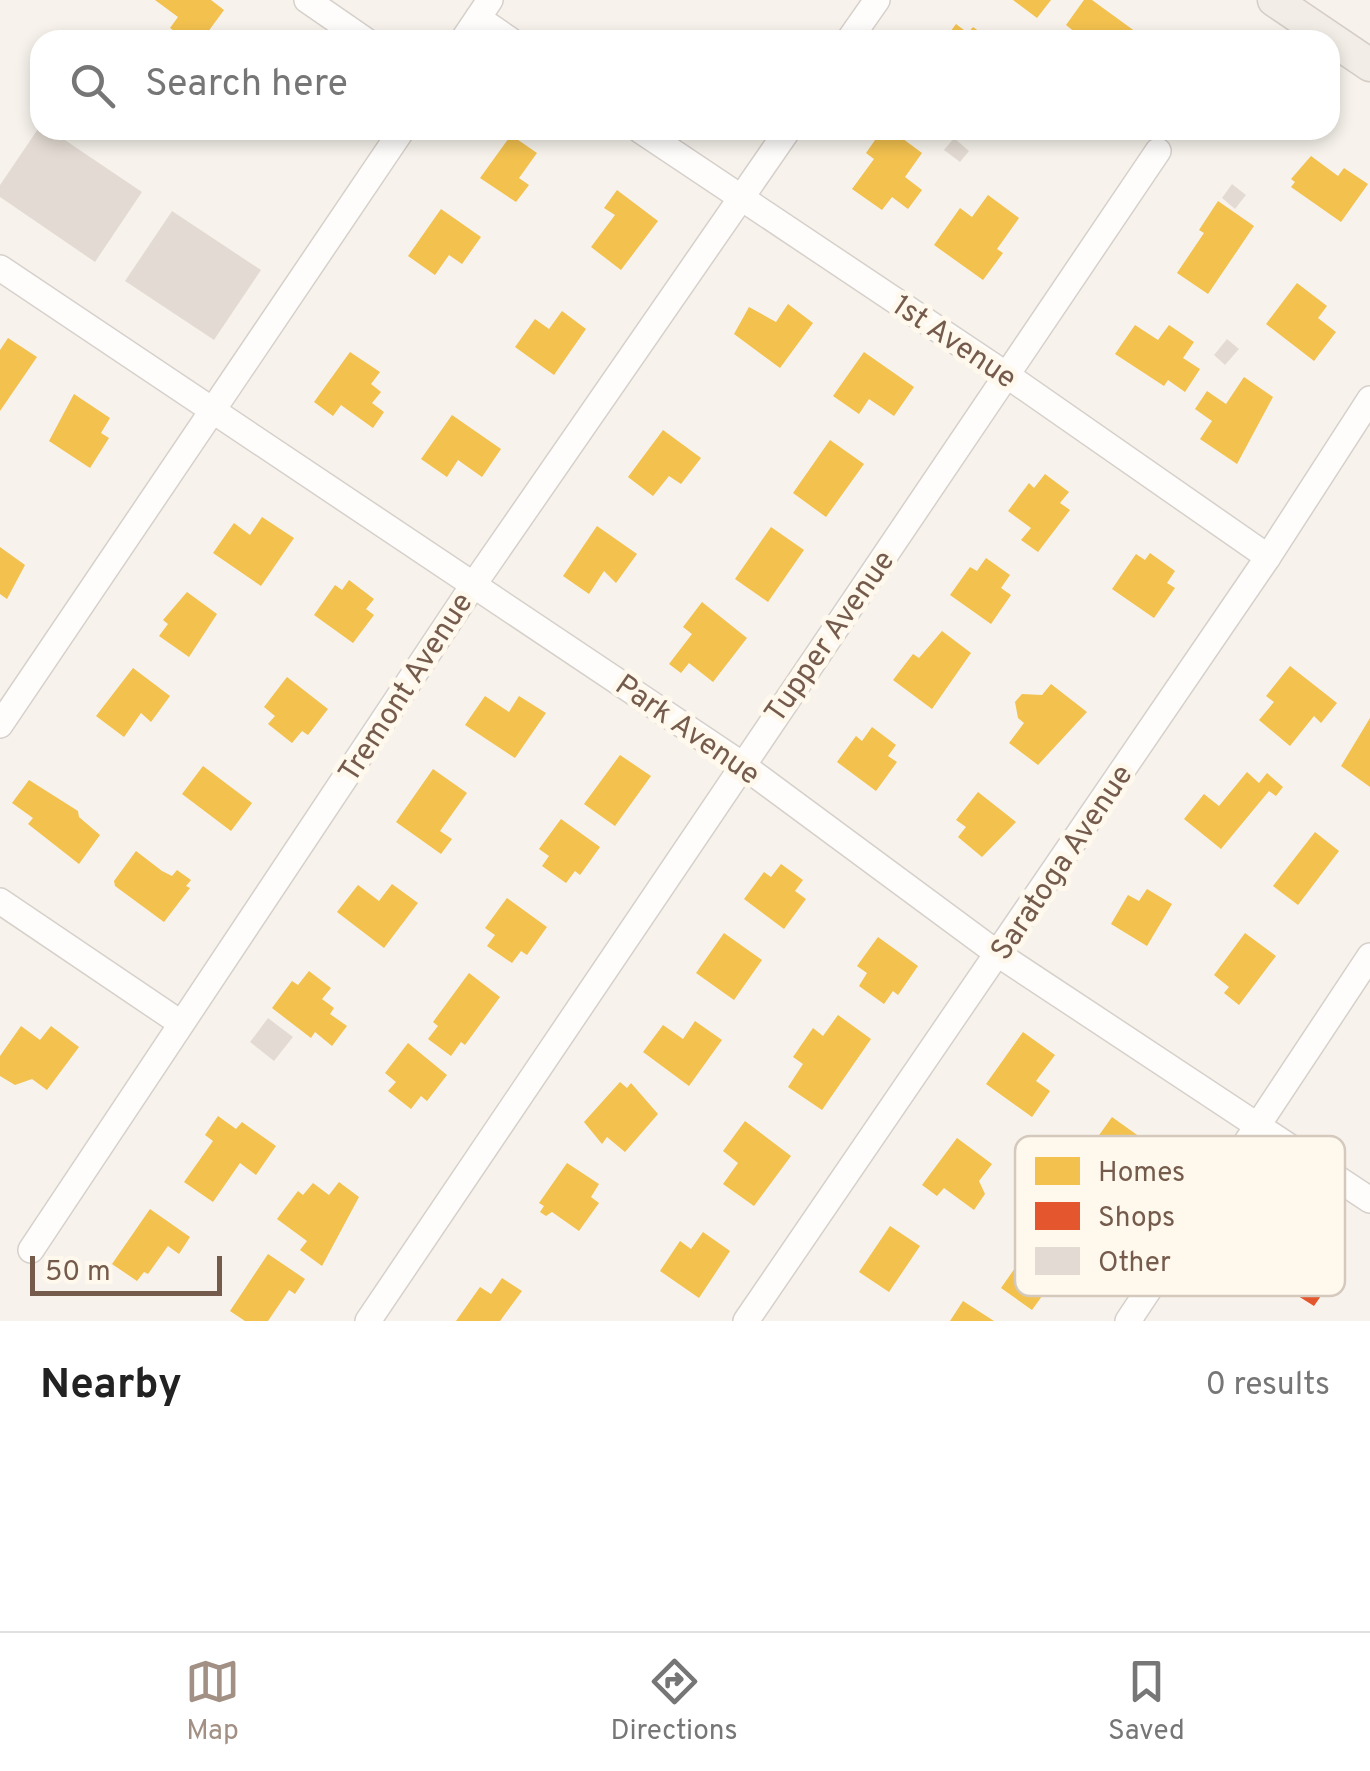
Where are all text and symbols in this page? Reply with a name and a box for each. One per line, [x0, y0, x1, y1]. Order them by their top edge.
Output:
search box [30, 30, 1340, 140]
icon: search [65, 58, 120, 113]
text: Search here [145, 61, 348, 110]
street label: 1st Avenue [884, 288, 1023, 398]
street label: Tupper Avenue [758, 544, 904, 731]
street label: Tremont Avenue [332, 587, 482, 790]
street label: Park Avenue [607, 668, 766, 794]
street label: Saratoga Avenue [984, 759, 1142, 968]
legend [1015, 1136, 1345, 1296]
text: Homes [1098, 1156, 1185, 1192]
text: Shops [1098, 1201, 1175, 1237]
text: Other [1098, 1246, 1171, 1282]
scale bar [30, 1251, 222, 1296]
text: 50 m [45, 1255, 111, 1291]
text: Nearby [40, 1360, 182, 1413]
text: 0 results [1205, 1366, 1330, 1406]
tab: Map [185, 1654, 240, 1750]
tab: Directions [610, 1654, 738, 1750]
tab: Saved [1108, 1654, 1185, 1750]

